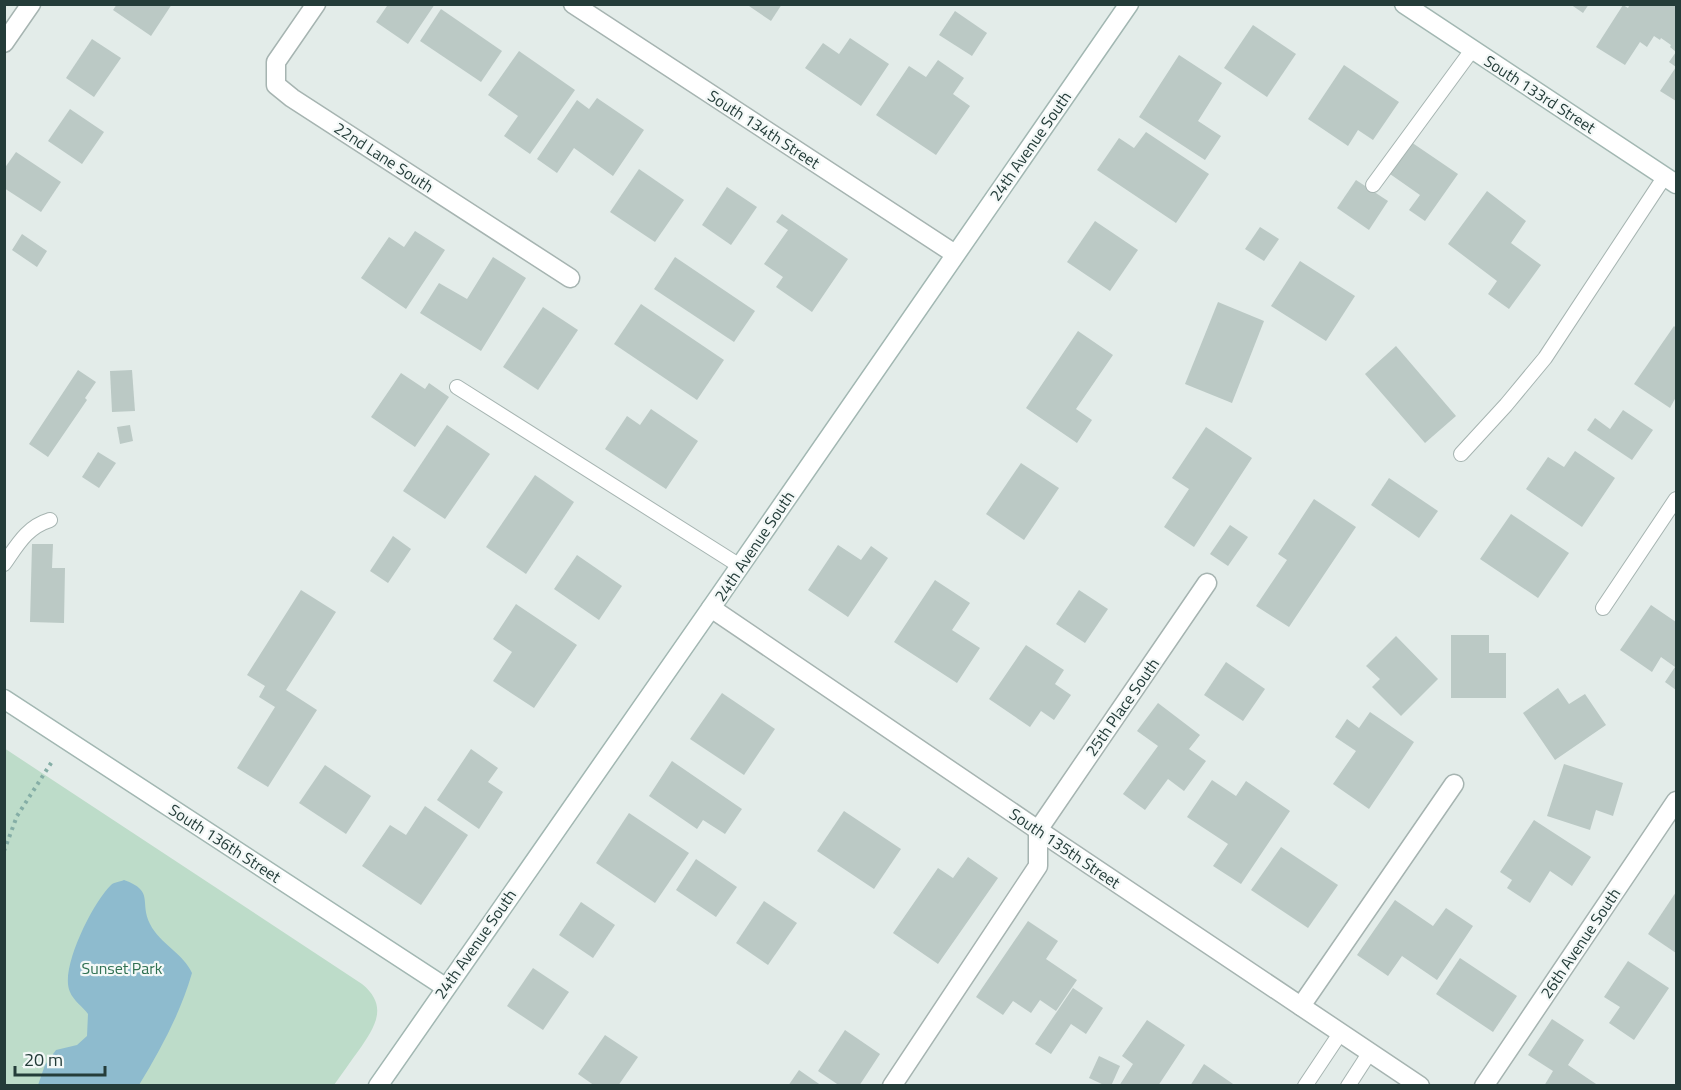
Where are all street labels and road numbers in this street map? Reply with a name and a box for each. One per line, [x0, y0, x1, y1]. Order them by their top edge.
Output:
street label: South 133rd Street [1479, 49, 1601, 139]
street label: South 134th Street [703, 84, 825, 174]
street label: 24th Avenue South [983, 86, 1077, 206]
street label: 22nd Lane South [330, 116, 438, 198]
street label: 24th Avenue South [708, 486, 800, 606]
street label: 25th Place South [1079, 653, 1165, 761]
street label: South 136th Street [164, 798, 286, 888]
street label: South 135th Street [1005, 802, 1126, 894]
street label: 26th Avenue South [1534, 883, 1626, 1003]
street label: 24th Avenue South [428, 884, 522, 1004]

